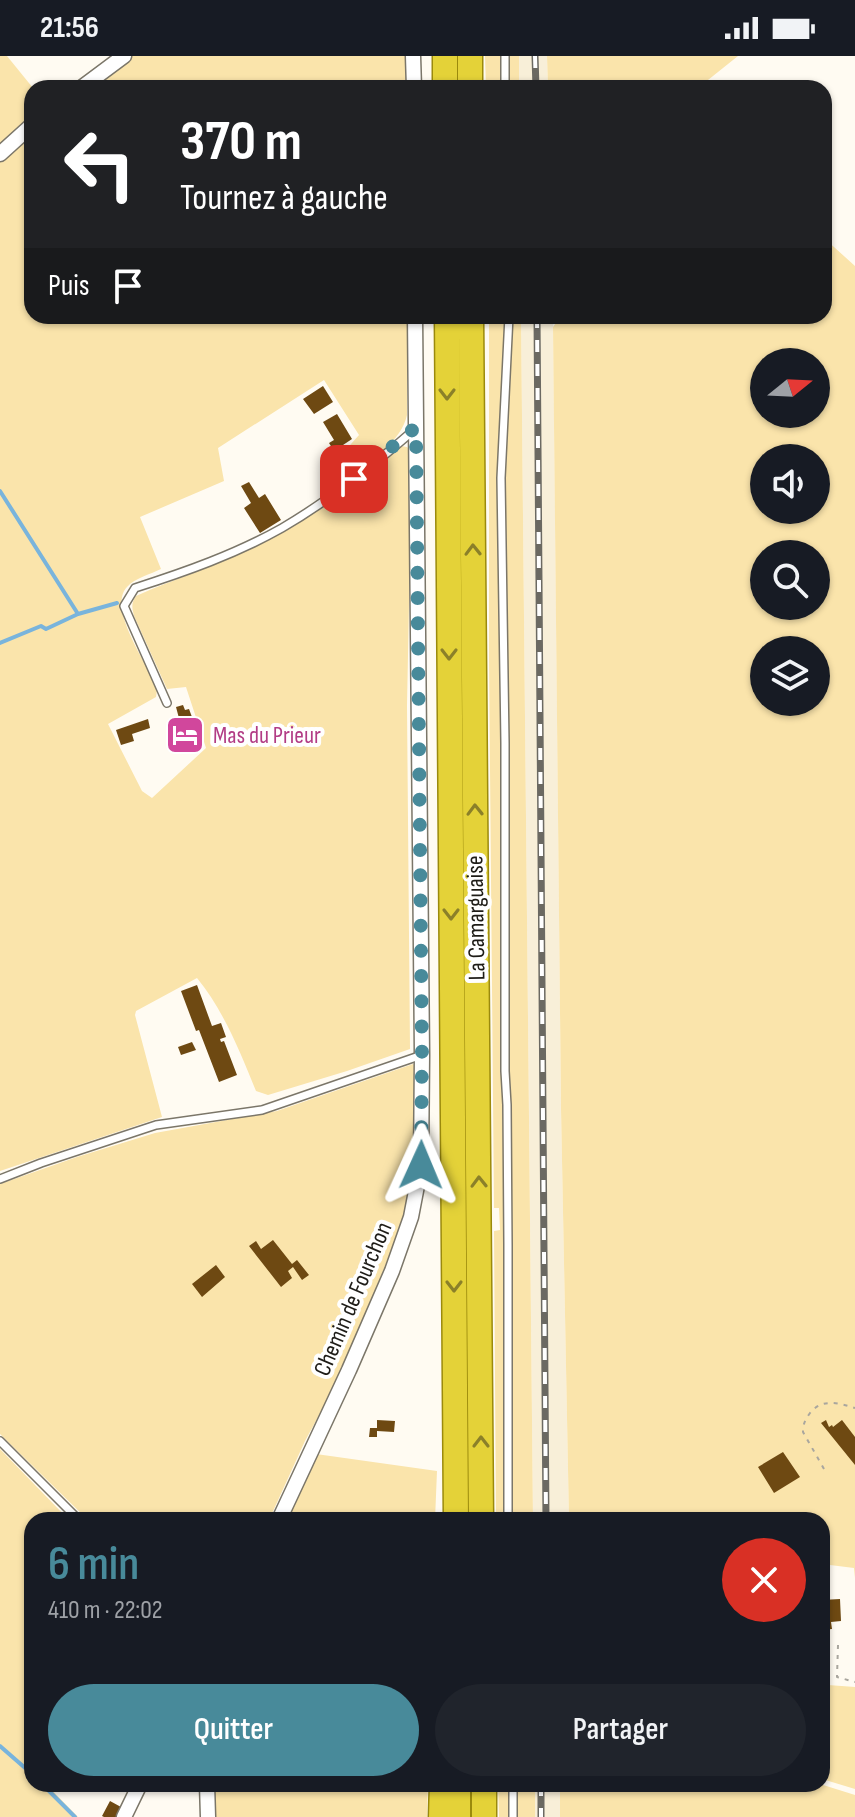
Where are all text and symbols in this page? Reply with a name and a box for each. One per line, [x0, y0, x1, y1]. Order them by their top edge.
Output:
text: 21:56 [40, 10, 99, 46]
text: 370 m [180, 109, 302, 176]
icon: left [48, 112, 152, 216]
text: Tournez à gauche [180, 177, 388, 220]
icon: arrive [106, 264, 150, 308]
text: Puis [48, 268, 90, 304]
north arrow [750, 348, 830, 428]
map controls [750, 348, 830, 716]
one-way arrow [438, 388, 456, 401]
button: sound [750, 444, 830, 524]
pin [320, 445, 388, 513]
icon: arrive [332, 457, 376, 501]
button: search [750, 540, 830, 620]
one-way arrow [464, 543, 482, 556]
button: layers [750, 636, 830, 716]
one-way arrow [440, 648, 458, 661]
hotel icon: Mas du Prieur [164, 714, 206, 756]
place label: Mas du Prieur [213, 721, 321, 750]
one-way arrow [466, 803, 484, 816]
street label: La Camarguaise [460, 855, 492, 981]
one-way arrow [442, 908, 460, 921]
position arrow [379, 1123, 463, 1207]
one-way arrow [470, 1175, 488, 1188]
street label: Chemin de Fourchon [308, 1218, 398, 1380]
one-way arrow [445, 1280, 463, 1293]
one-way arrow [472, 1435, 490, 1448]
text: 6 min [48, 1536, 139, 1593]
button: close [722, 1538, 806, 1622]
text: 410 m · 22:02 [48, 1595, 163, 1626]
button: Quitter [48, 1684, 419, 1776]
button: Partager [435, 1684, 806, 1776]

